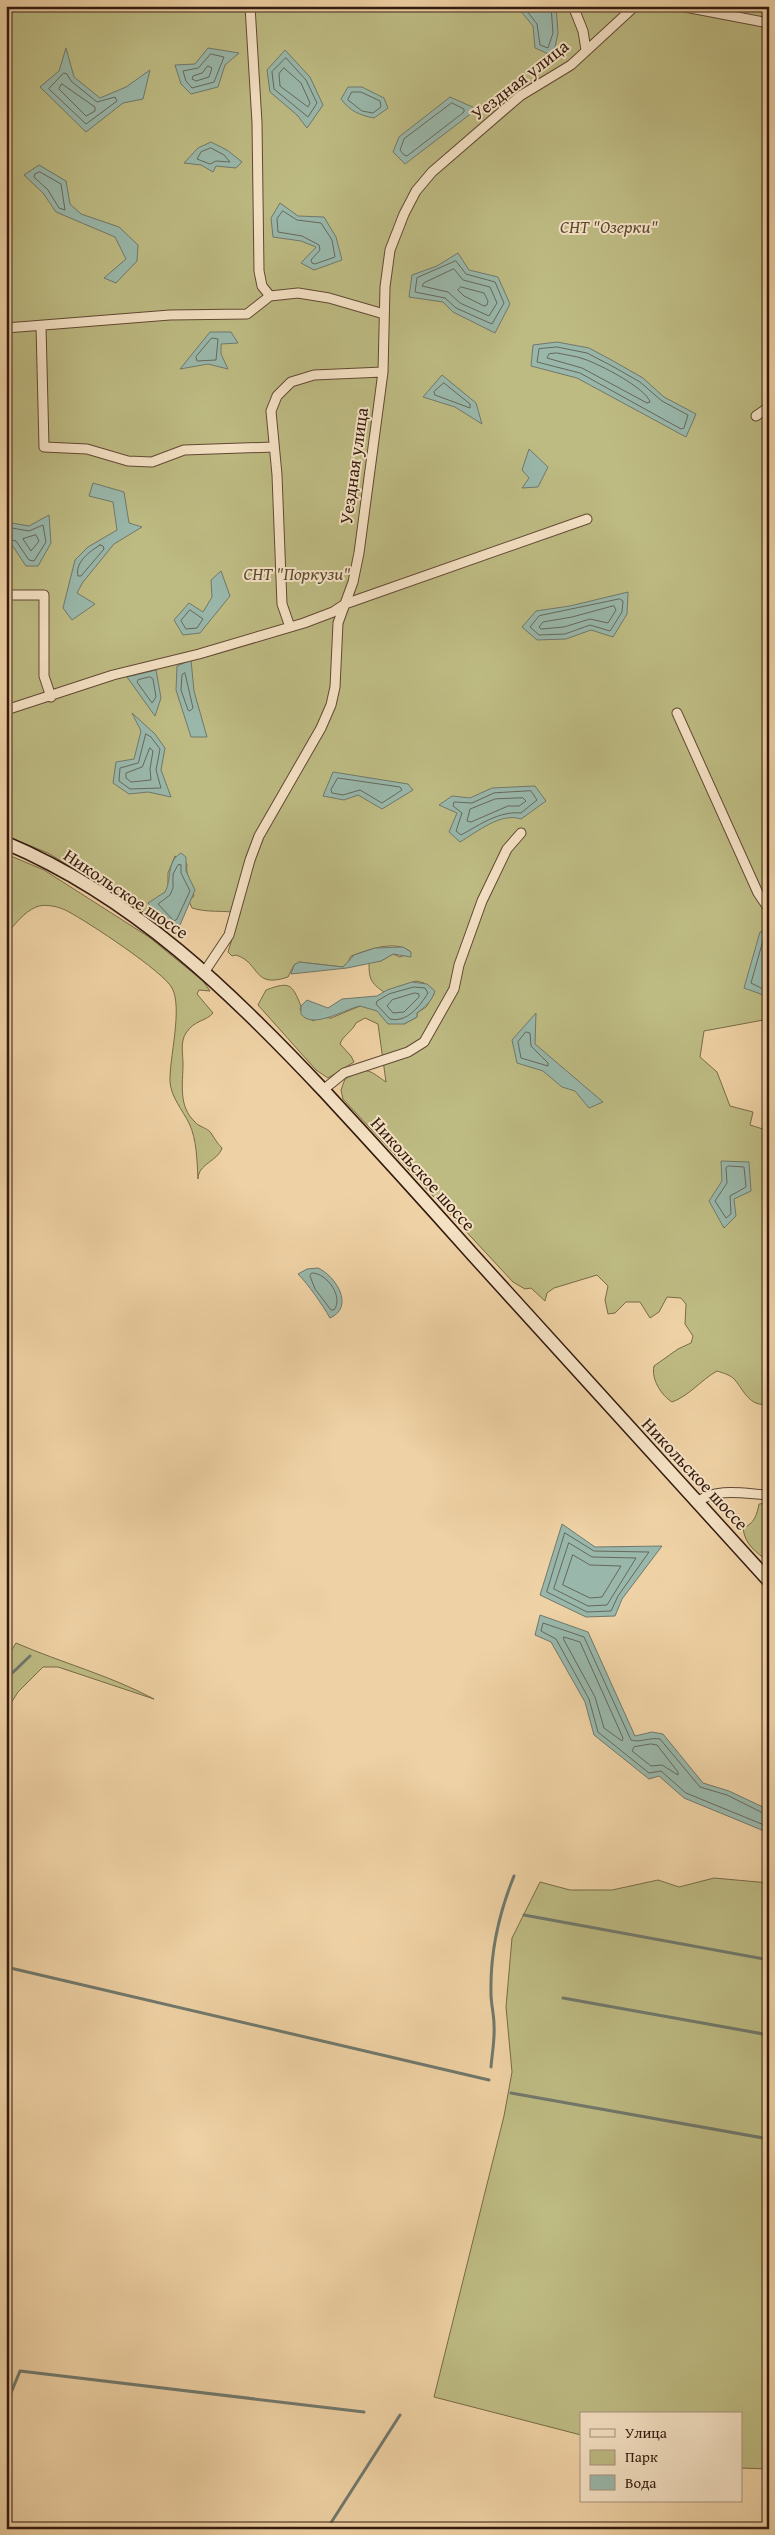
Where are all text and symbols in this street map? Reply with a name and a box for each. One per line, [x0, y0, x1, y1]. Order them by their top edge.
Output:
street label: Уездная улица [465, 32, 575, 126]
park label: СНТ "Озерки" [560, 213, 658, 240]
street label: Уездная улица [332, 405, 375, 526]
park label: СНТ "Поркузи" [243, 560, 351, 587]
street label: Никольское шоссе [58, 842, 194, 946]
street label: Никольское шоссе [365, 1110, 482, 1237]
street label: Никольское шоссе [636, 1411, 755, 1536]
legend [580, 2412, 742, 2502]
text: Улица [625, 2422, 668, 2443]
text: Парк [625, 2446, 658, 2467]
text: Вода [625, 2472, 657, 2493]

